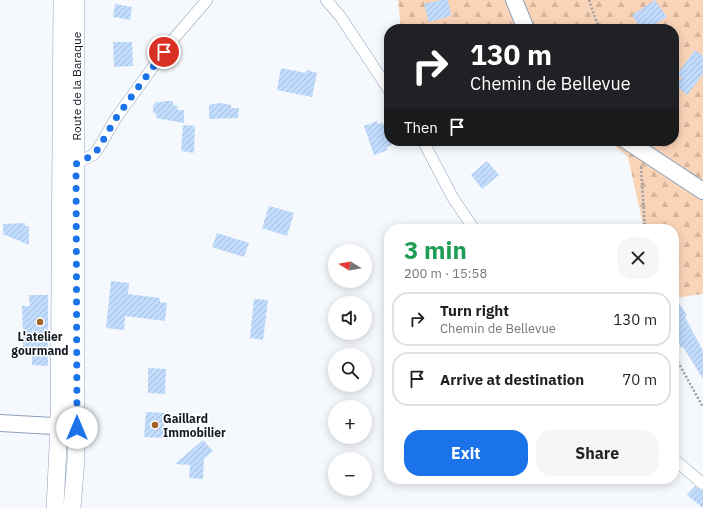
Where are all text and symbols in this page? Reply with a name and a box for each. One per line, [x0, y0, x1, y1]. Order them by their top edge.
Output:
street label: Route de la Baraque [69, 31, 84, 140]
pin [147, 35, 181, 69]
text: 130 m [470, 36, 552, 73]
icon: right [404, 40, 456, 92]
icon: arrive [153, 41, 175, 63]
text: Chemin de Bellevue [470, 72, 631, 95]
icon: arrive [446, 116, 468, 138]
text: Then [404, 118, 438, 137]
text: 3 min [404, 234, 467, 266]
button: close [617, 237, 659, 279]
north arrow [328, 244, 372, 288]
map controls [328, 244, 372, 496]
text: 200 m · 15:58 [404, 265, 487, 282]
button: sound [328, 296, 372, 340]
text: Turn right [440, 301, 509, 320]
icon: right [406, 308, 428, 330]
text: 130 m [613, 310, 657, 329]
marker: L'atelier gourmand [35, 317, 45, 327]
text: Chemin de Bellevue [440, 320, 556, 337]
place label: L'atelier gourmand [11, 329, 69, 358]
button: search [328, 348, 372, 392]
icon: arrive [406, 368, 428, 390]
text: Arrive at destination [440, 370, 584, 389]
text: 70 m [622, 370, 657, 389]
button: + [328, 400, 372, 444]
position arrow [56, 407, 98, 449]
place label: Gaillard Immobilier [163, 411, 226, 440]
marker: Gaillard Immobilier [150, 420, 160, 430]
button: Exit [404, 430, 528, 476]
button: Share [536, 430, 659, 476]
button: − [328, 452, 372, 496]

